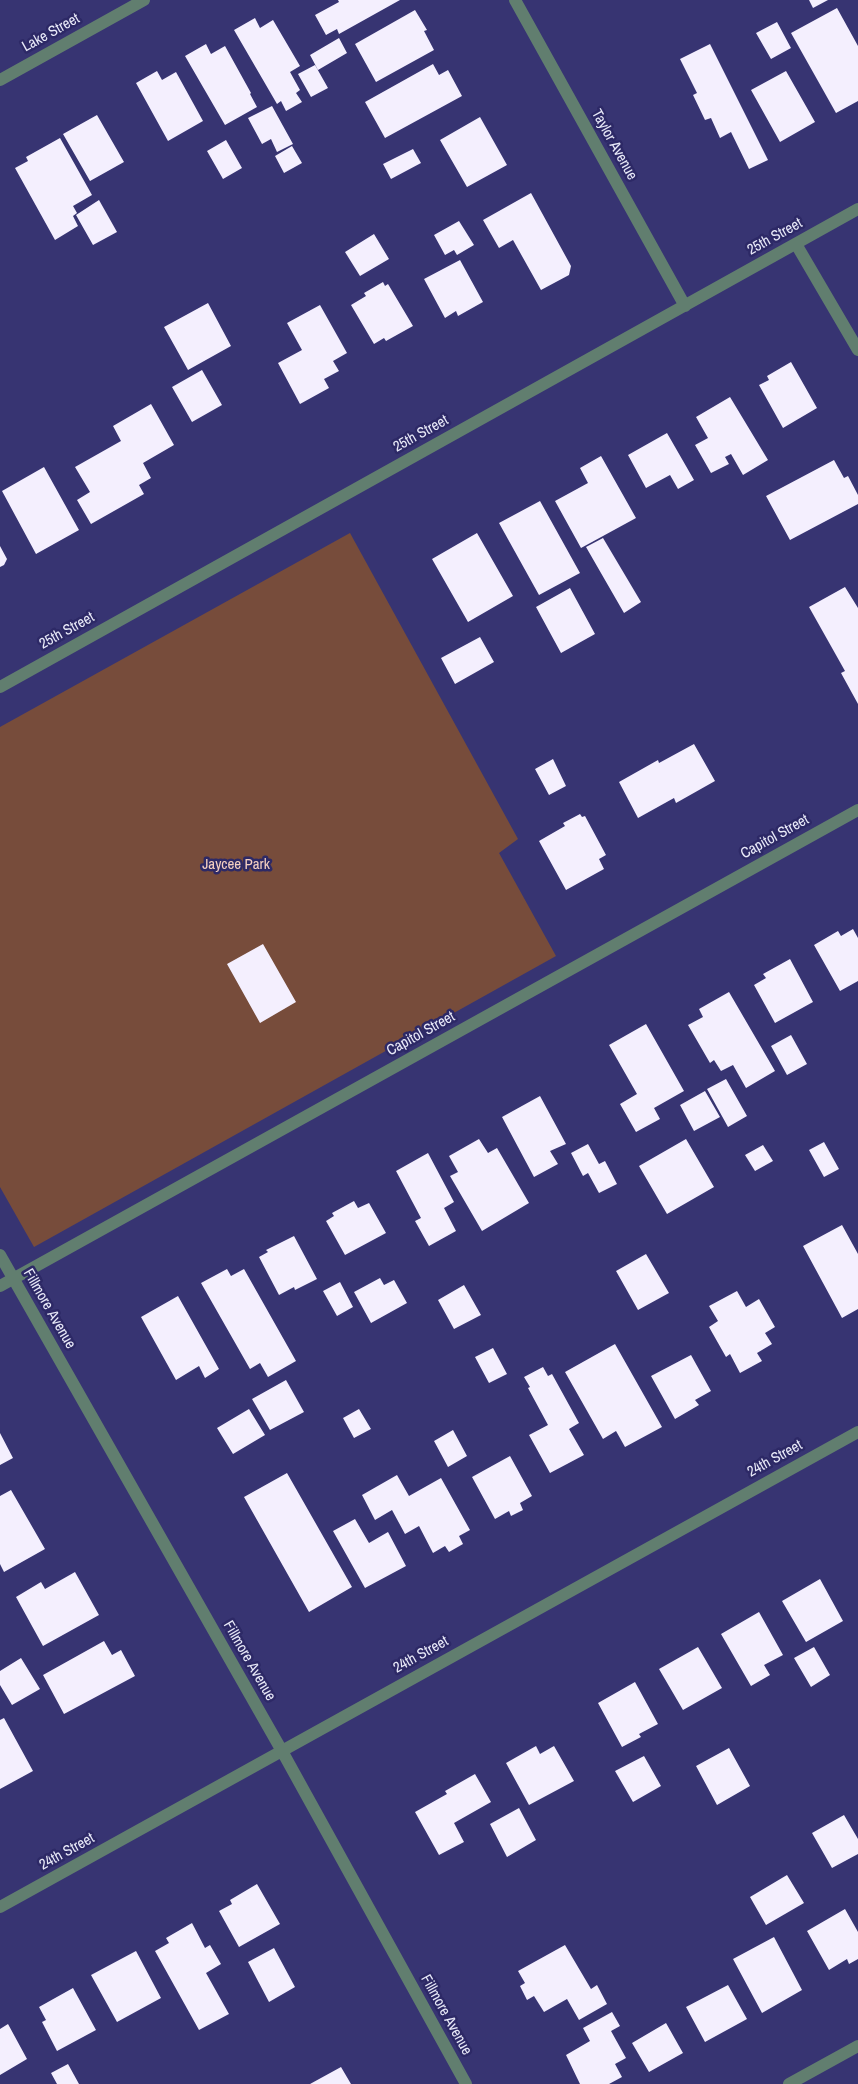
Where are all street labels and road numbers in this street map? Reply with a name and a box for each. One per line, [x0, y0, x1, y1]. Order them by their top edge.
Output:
street label: Lake Street [19, 10, 83, 56]
street label: Taylor Avenue [587, 107, 641, 183]
street label: 25th Street [744, 215, 806, 259]
street label: 25th Street [390, 412, 452, 456]
street label: 25th Street [36, 609, 98, 653]
street label: Capitol Street [738, 811, 812, 863]
street label: Capitol Street [384, 1008, 458, 1060]
street label: Fillmore Avenue [19, 1266, 79, 1352]
street label: 24th Street [744, 1437, 806, 1481]
street label: Fillmore Avenue [219, 1618, 279, 1704]
street label: 24th Street [390, 1633, 452, 1677]
street label: 24th Street [36, 1830, 98, 1874]
street label: Fillmore Avenue [416, 1972, 476, 2058]

